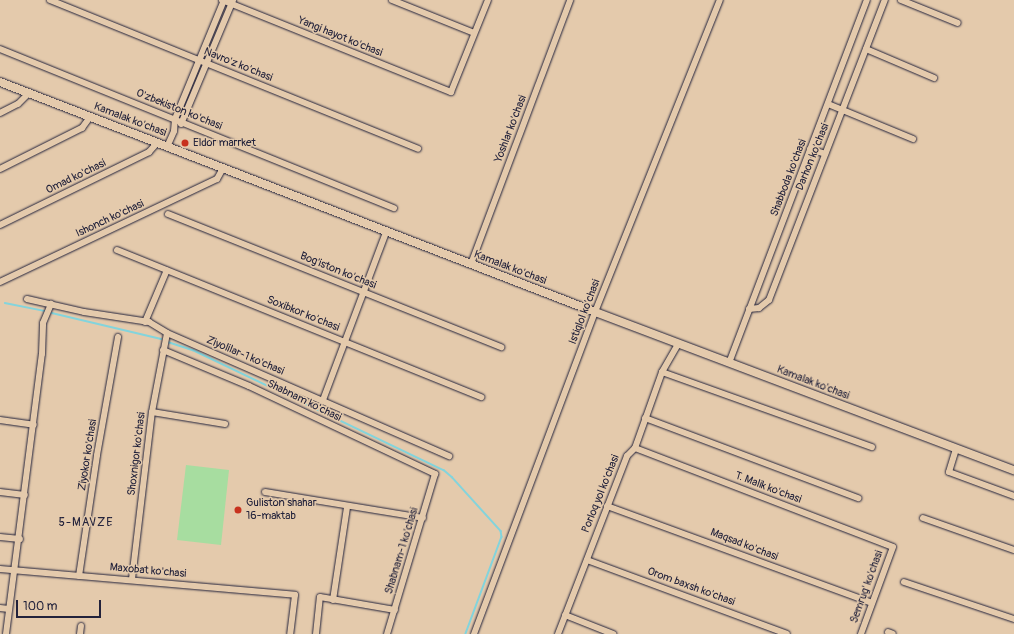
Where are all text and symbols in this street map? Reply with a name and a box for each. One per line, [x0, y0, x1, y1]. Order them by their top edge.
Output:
street label: Yangi hayot ko'chasi [296, 14, 384, 60]
street label: Navro'z ko'chasi [202, 45, 274, 85]
street label: O'zbekiston ko'chasi [134, 87, 224, 133]
street label: Yoshlar ko'chasi [492, 94, 530, 164]
street label: Kamalak ko'chasi [92, 100, 168, 140]
street label: Darhon ko'chasi [794, 122, 832, 192]
place label: Eldor marrket [193, 136, 256, 150]
street label: Shabboda ko'chasi [768, 137, 810, 219]
marker: Eldor marrket [180, 138, 190, 148]
street label: Omad ko'chasi [44, 157, 108, 197]
street label: Ishonch ko'chasi [74, 197, 146, 241]
street label: Kamalak ko'chasi [472, 248, 548, 288]
street label: Bog'iston ko'chasi [298, 250, 378, 292]
street label: Istiqlol ko'chasi [567, 278, 603, 346]
street label: Soxibkor ko'chasi [265, 293, 341, 335]
street label: Ziyolilar-1 ko'chasi [204, 334, 286, 378]
street label: Kamalak ko'chasi [775, 363, 851, 403]
street label: Shabnam ko'chasi [265, 377, 343, 425]
street label: Shoxnigor ko'chasi [125, 411, 149, 497]
street label: Ziyokor ko'chasi [76, 418, 100, 492]
street label: Porloq yol ko'chasi [579, 453, 623, 535]
street label: T. Malik ko'chasi [733, 469, 803, 507]
place label: Guliston shahar 16-maktab [246, 497, 317, 523]
marker: Guliston shahar 16-maktab [233, 505, 243, 515]
street label: Shabnam-1 ko'chasi [383, 506, 421, 596]
district label: 5-MAVZE [58, 516, 114, 530]
street label: Maqsad ko'chasi [708, 526, 780, 564]
street label: Semrug' ko'chasi [848, 549, 886, 625]
street label: Maxobat ko'chasi [109, 561, 187, 581]
street label: Orom baxsh ko'chasi [645, 565, 737, 609]
scale bar [18, 592, 103, 618]
text: 100 m [23, 599, 57, 614]

